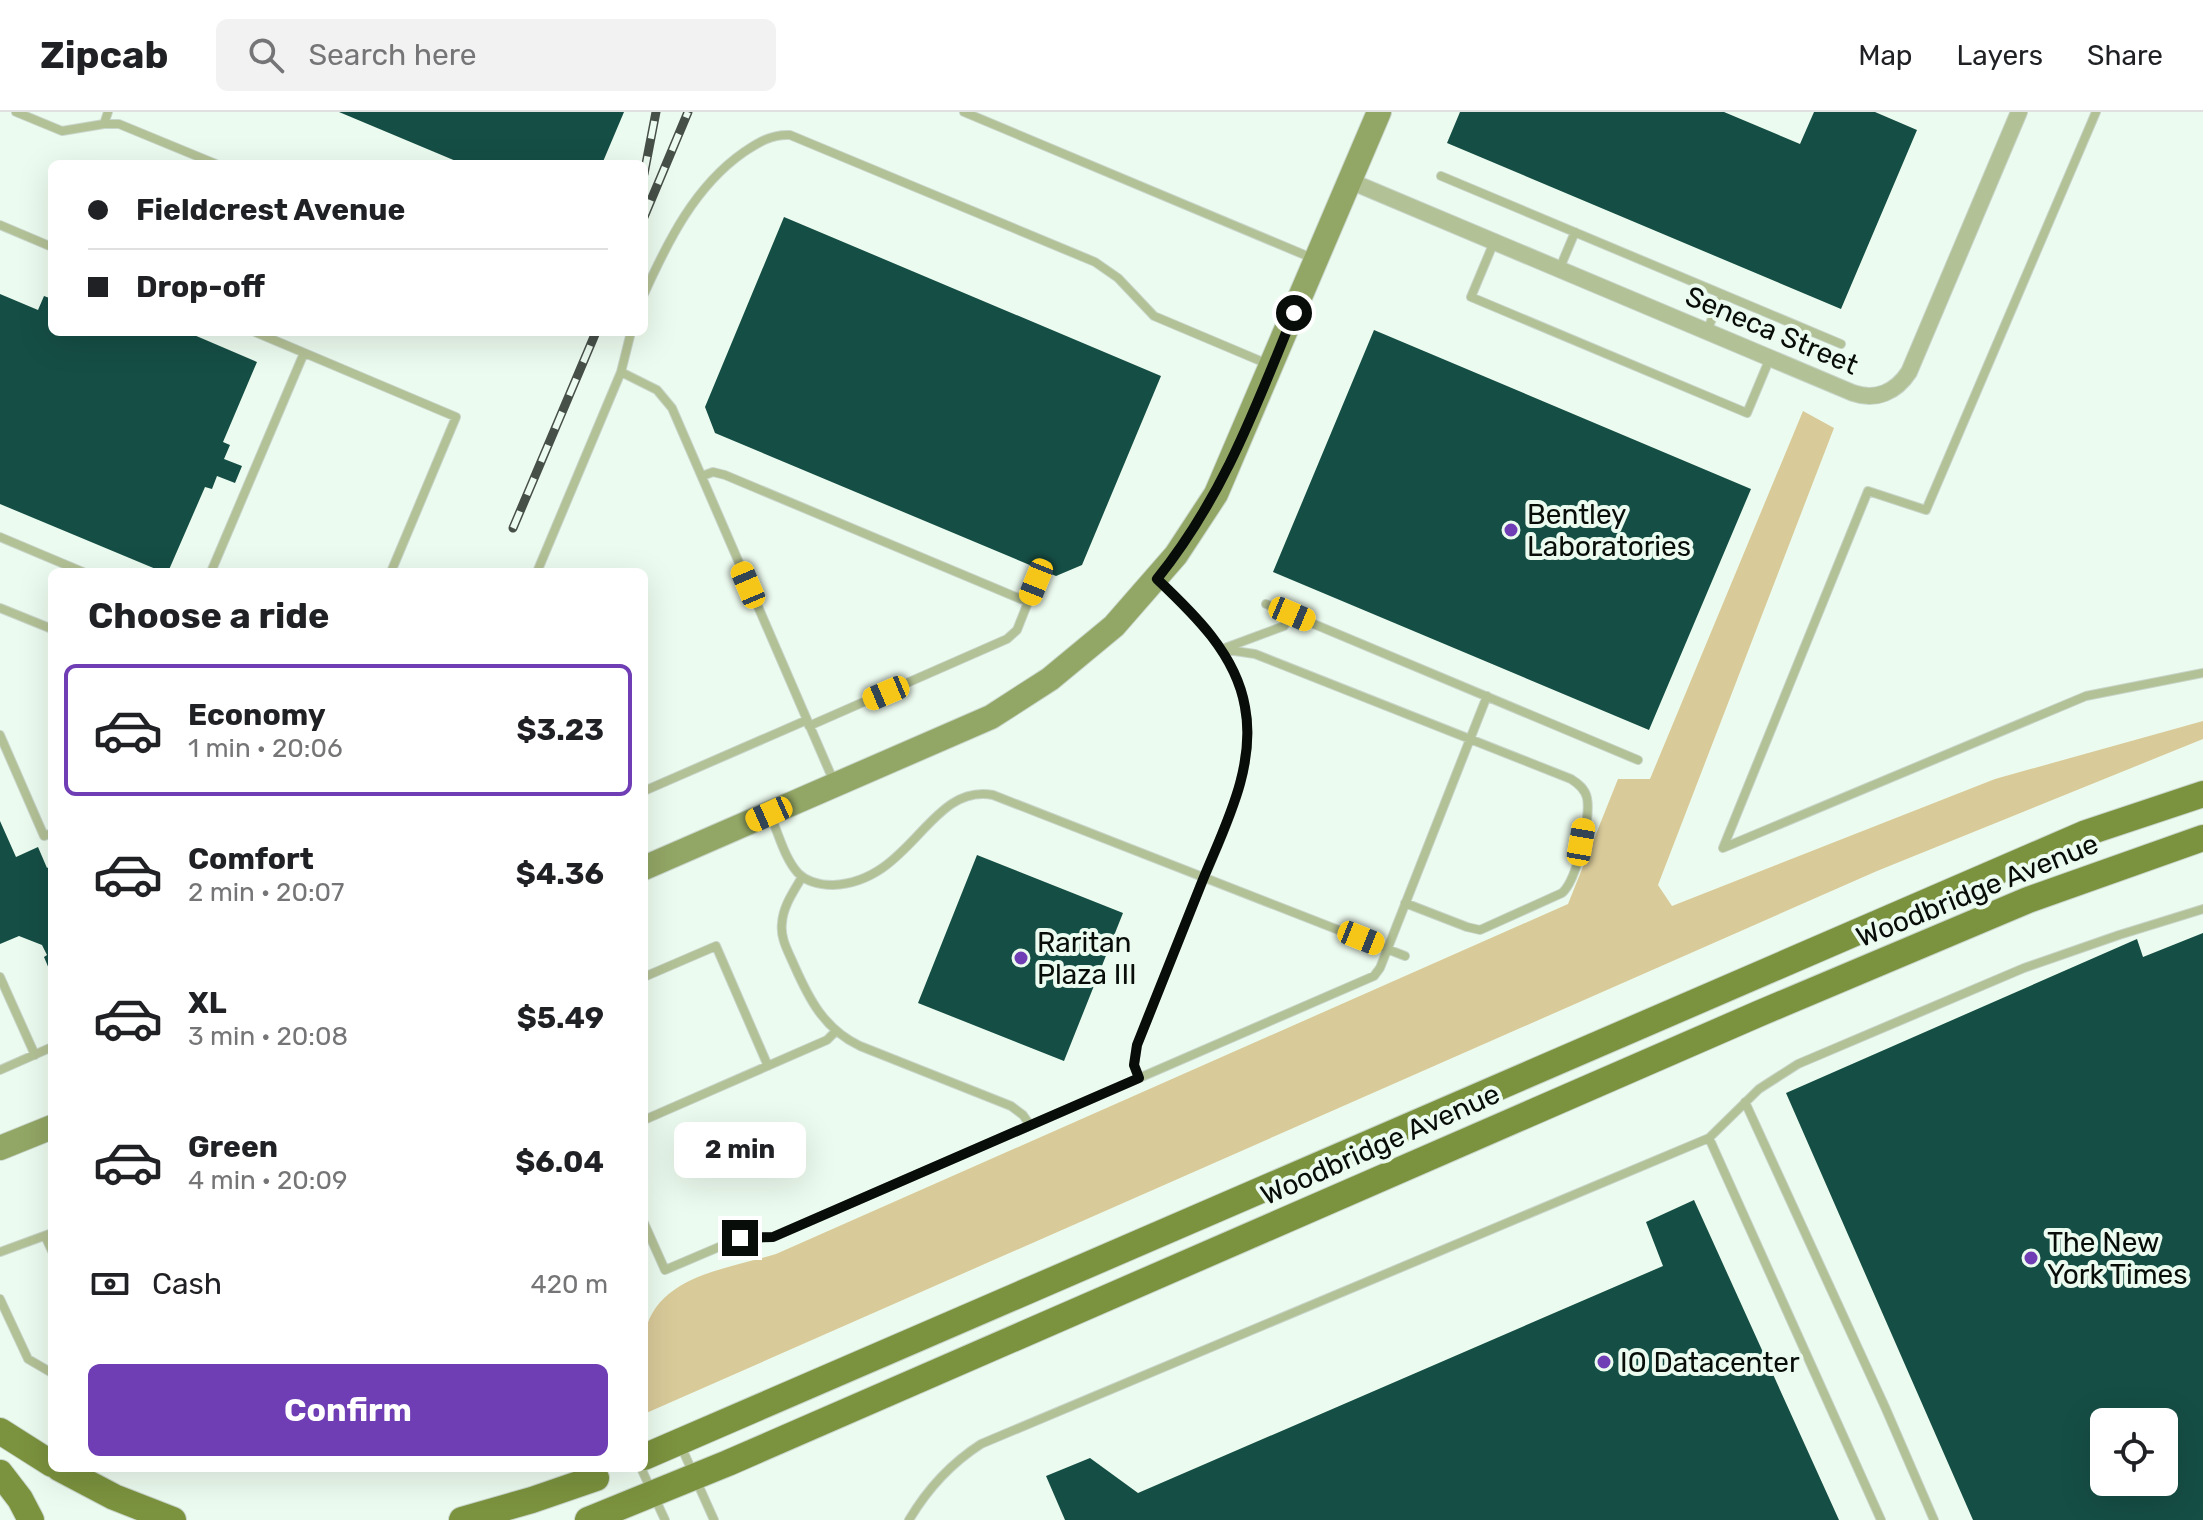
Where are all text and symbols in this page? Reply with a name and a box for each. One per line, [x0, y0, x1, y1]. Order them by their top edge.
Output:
search box [216, 19, 776, 91]
text: Zipcab [40, 32, 168, 78]
icon: search [244, 33, 288, 77]
text: Search here [308, 37, 477, 73]
text: Map [1858, 39, 1913, 72]
text: Layers [1957, 39, 2043, 72]
text: Share [2087, 39, 2163, 72]
text: Fieldcrest Avenue [136, 192, 405, 228]
text: Drop-off [136, 269, 265, 305]
street label: Seneca Street [1680, 279, 1863, 382]
route start [1276, 295, 1312, 331]
place label: Bentley Laboratories [1527, 498, 1691, 563]
marker: Bentley Laboratories [1502, 521, 1520, 539]
car [1016, 555, 1056, 609]
car [728, 558, 768, 612]
text: Choose a ride [88, 594, 329, 637]
car [1265, 594, 1319, 634]
car [859, 673, 913, 713]
icon: car [92, 694, 164, 766]
text: Economy [188, 697, 326, 733]
text: $3.23 [516, 712, 604, 748]
text: 1 min · 20:06 [188, 733, 343, 764]
car [742, 793, 796, 835]
car [1565, 816, 1597, 868]
street label: Woodbridge Avenue [1851, 827, 2103, 954]
icon: car [92, 838, 164, 910]
text: Comfort [188, 841, 314, 877]
text: $4.36 [516, 856, 604, 892]
text: 2 min · 20:07 [188, 877, 344, 908]
car [1334, 918, 1388, 958]
place label: Raritan Plaza III [1037, 926, 1137, 991]
marker: Raritan Plaza III [1012, 949, 1030, 967]
icon: car [92, 982, 164, 1054]
text: XL [188, 985, 227, 1021]
text: $5.49 [517, 1000, 604, 1036]
text: 3 min · 20:08 [188, 1021, 348, 1052]
street label: Woodbridge Avenue [1256, 1077, 1505, 1212]
callout: 2 min [674, 1122, 806, 1178]
icon: car [92, 1126, 164, 1198]
text: Green [188, 1129, 278, 1165]
text: 2 min [705, 1134, 775, 1165]
text: $6.04 [515, 1144, 604, 1180]
text: 4 min · 20:09 [188, 1165, 347, 1196]
route end [722, 1220, 758, 1256]
place label: The New York Times [2047, 1226, 2188, 1291]
marker: The New York Times [2022, 1249, 2040, 1267]
icon: cash [88, 1262, 132, 1306]
text: Cash [152, 1266, 222, 1302]
text: 420 m [531, 1269, 608, 1300]
place label: IO Datacenter [1620, 1346, 1800, 1379]
marker: IO Datacenter [1595, 1353, 1613, 1371]
button: Confirm [88, 1364, 608, 1456]
map controls [2090, 1408, 2178, 1496]
button: locate [2090, 1408, 2178, 1496]

